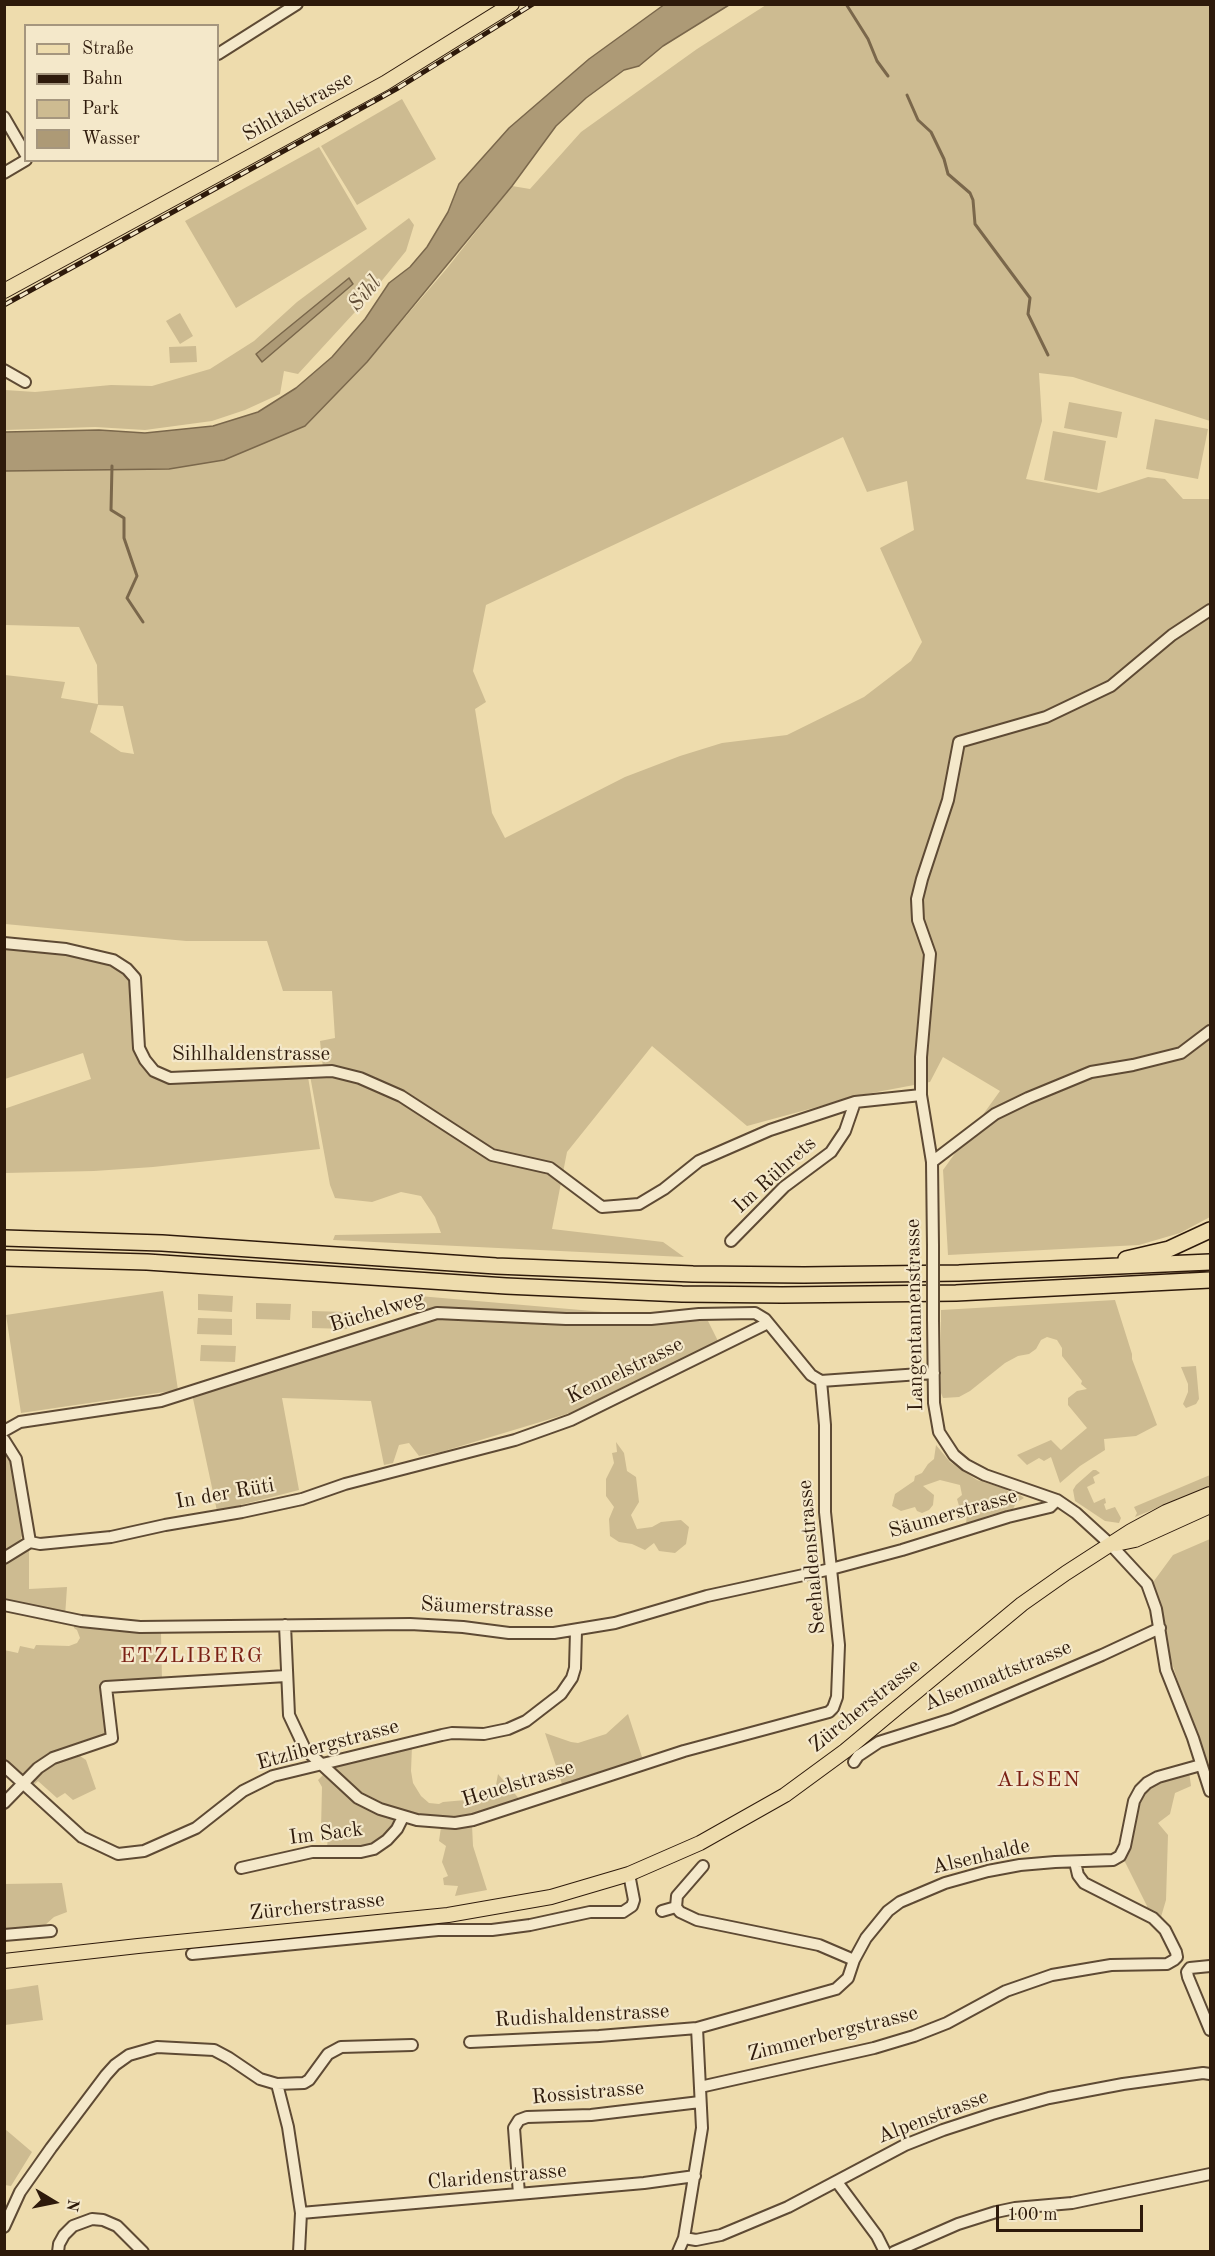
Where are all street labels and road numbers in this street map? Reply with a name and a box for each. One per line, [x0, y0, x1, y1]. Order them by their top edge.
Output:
street label: Sihltalstrasse [238, 66, 358, 148]
street label: Sihlhaldenstrasse [172, 1041, 330, 1067]
street label: Im Rührets [728, 1131, 822, 1219]
street label: Langentannenstrasse [901, 1218, 929, 1412]
street label: Büchelweg [327, 1286, 427, 1338]
street label: Kennelstrasse [562, 1332, 688, 1410]
street label: In der Rüti [174, 1473, 276, 1515]
street label: Seehaldenstrasse [793, 1479, 831, 1635]
street label: Säumerstrasse [886, 1484, 1020, 1544]
street label: Säumerstrasse [420, 1592, 554, 1624]
street label: Alsenmattstrasse [921, 1635, 1075, 1717]
street label: Zürcherstrasse [804, 1654, 926, 1758]
street label: Etzlibergstrasse [254, 1714, 402, 1776]
street label: Heuelstrasse [459, 1755, 577, 1813]
street label: Im Sack [288, 1817, 364, 1851]
street label: Alsenhalde [929, 1833, 1033, 1881]
street label: Zürcherstrasse [248, 1887, 386, 1927]
street label: Rudishaldenstrasse [494, 1999, 670, 2033]
street label: Zimmerbergstrasse [745, 2001, 921, 2067]
street label: Rossistrasse [531, 2076, 645, 2110]
street label: Alpenstrasse [874, 2084, 992, 2150]
street label: Claridenstrasse [426, 2158, 568, 2196]

